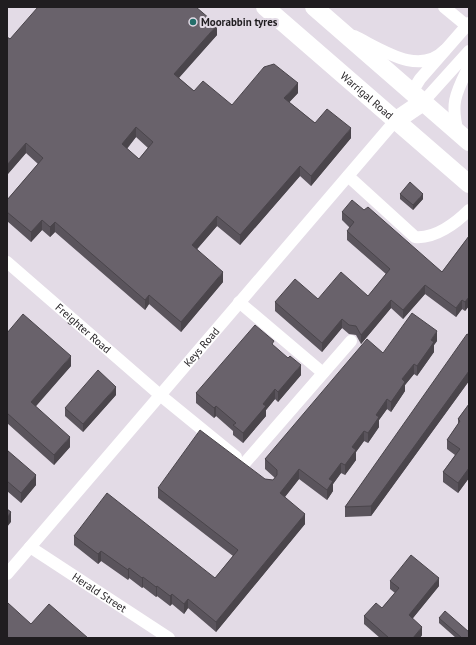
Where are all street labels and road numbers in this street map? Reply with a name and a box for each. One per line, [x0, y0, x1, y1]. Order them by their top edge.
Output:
street label: Warrigal Road [338, 69, 396, 122]
street label: Freighter Road [53, 300, 114, 356]
street label: Keys Road [181, 324, 222, 370]
street label: Herald Street [69, 570, 130, 616]

